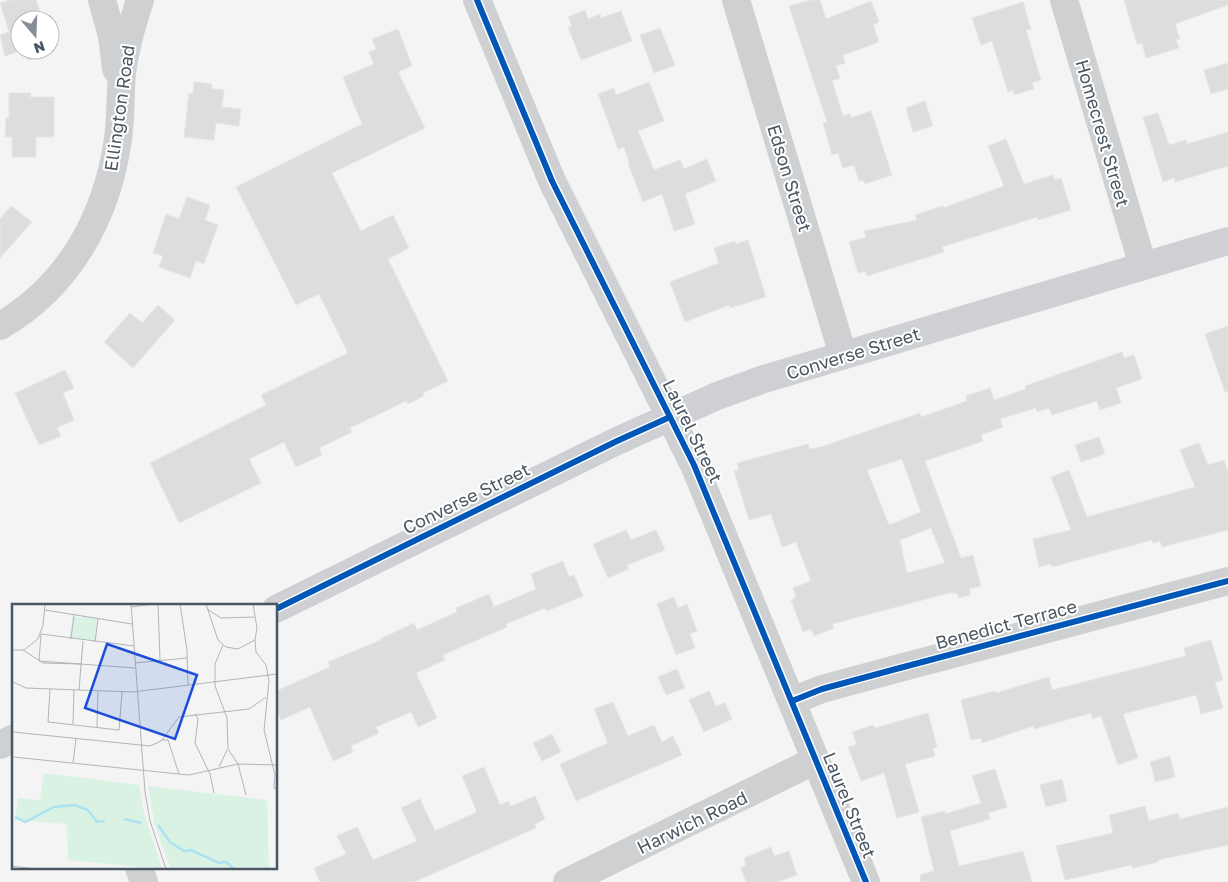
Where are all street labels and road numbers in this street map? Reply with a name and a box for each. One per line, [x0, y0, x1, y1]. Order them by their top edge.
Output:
street label: Ellington Road [99, 44, 139, 172]
street label: Homecrest Street [1071, 57, 1135, 209]
street label: Edson Street [763, 122, 817, 234]
street label: Converse Street [783, 322, 923, 384]
street label: Laurel Street [658, 376, 728, 486]
street label: Converse Street [399, 458, 533, 538]
street label: Benedict Terrace [933, 595, 1079, 653]
street label: Laurel Street [819, 749, 881, 861]
street label: Harwich Road [633, 786, 751, 858]

